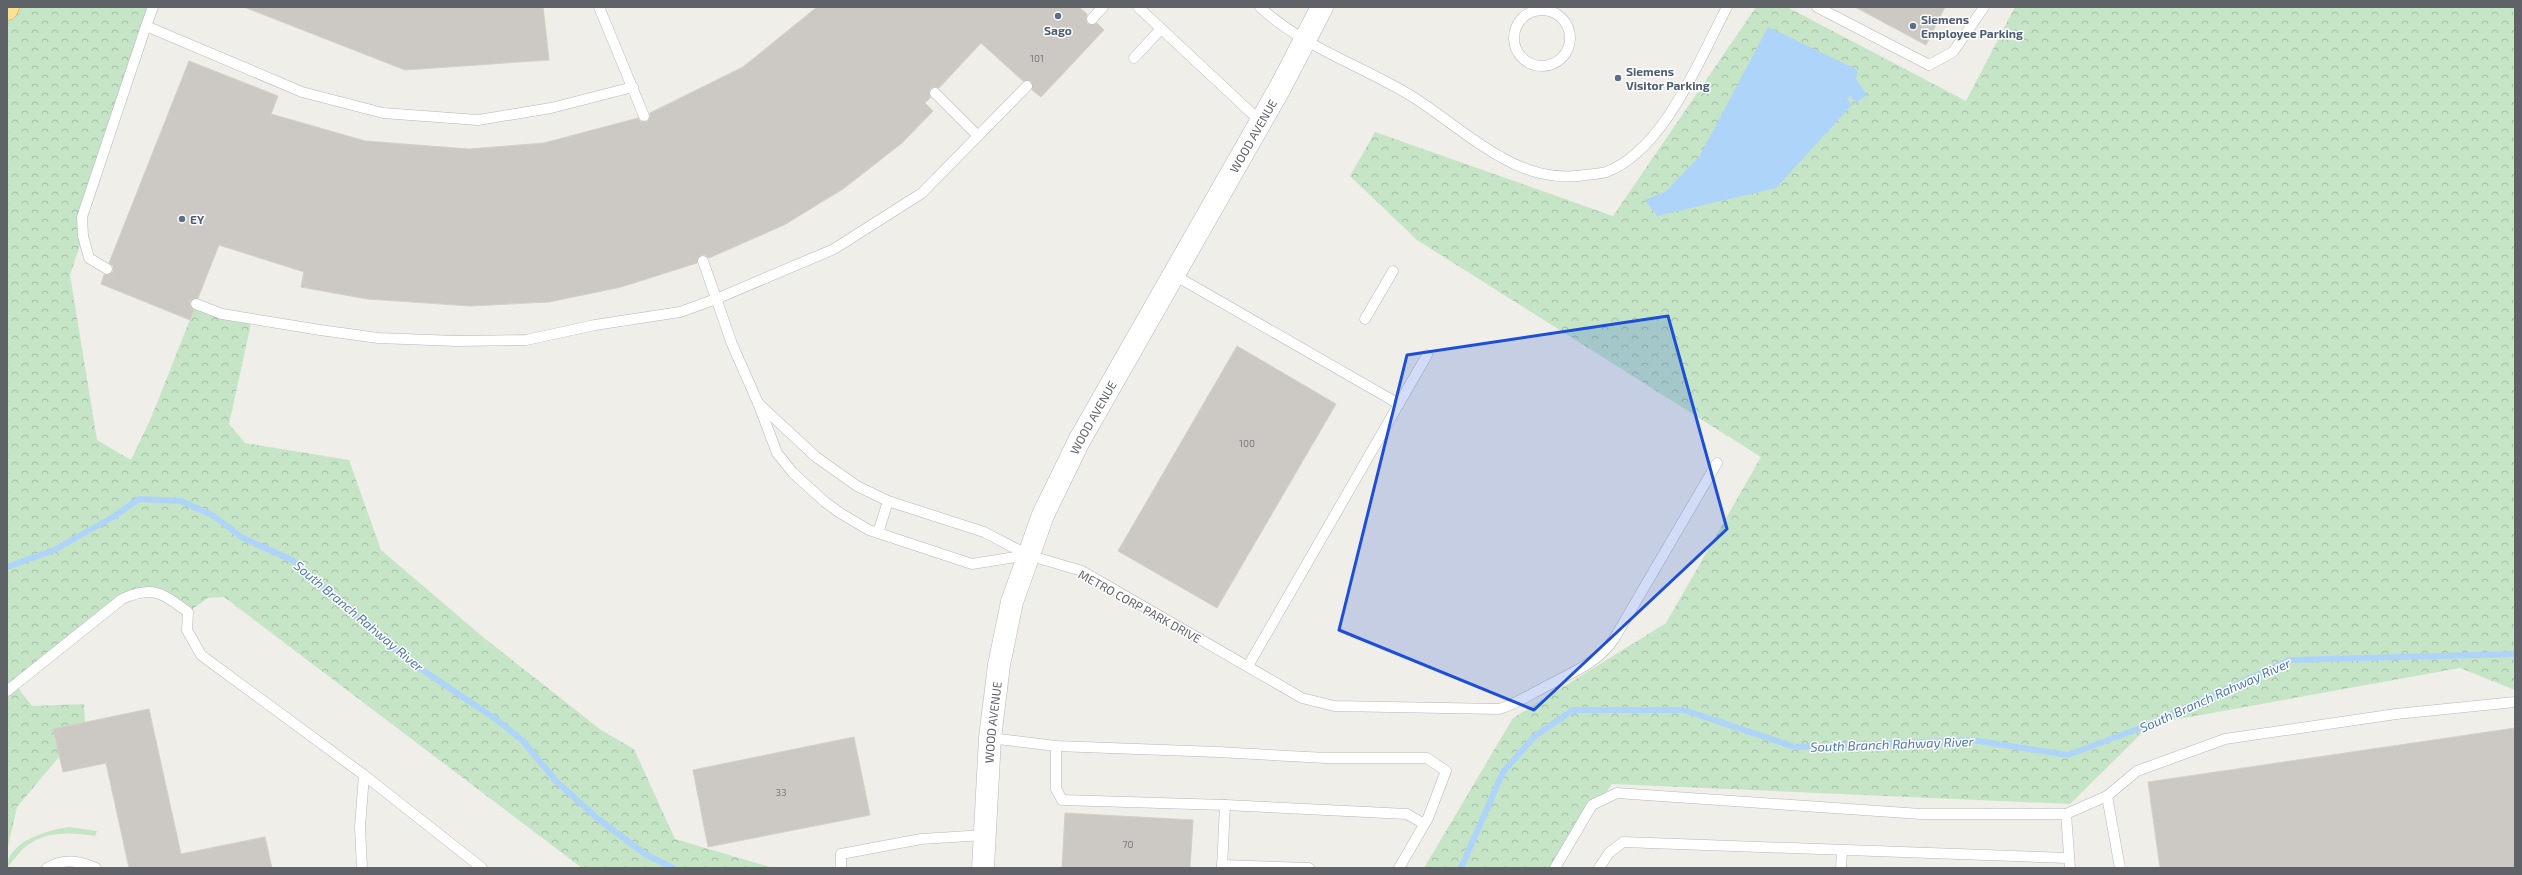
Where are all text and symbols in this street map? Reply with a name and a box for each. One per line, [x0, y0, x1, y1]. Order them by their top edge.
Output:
marker: Sago [1053, 11, 1063, 21]
place label: Siemens Employee Parking [1921, 12, 2023, 41]
marker: Siemens Employee Parking [1908, 21, 1918, 31]
place label: Sago [1044, 23, 1072, 37]
house number: 101 [1030, 52, 1044, 64]
place label: Siemens Visitor Parking [1626, 64, 1710, 92]
marker: Siemens Visitor Parking [1613, 73, 1623, 83]
street label: WOOD AVENUE [1226, 96, 1279, 175]
place label: EY [190, 212, 205, 226]
marker: EY [177, 214, 187, 224]
street label: WOOD AVENUE [1067, 378, 1119, 456]
house number: 100 [1239, 437, 1255, 449]
water label: South Branch Rahway River [291, 557, 427, 675]
street label: METRO CORP PARK DRIVE [1076, 566, 1204, 646]
water label: South Branch Rahway River [2137, 654, 2294, 736]
street label: WOOD AVENUE [982, 680, 1004, 764]
water label: South Branch Rahway River [1810, 733, 1975, 755]
house number: 33 [775, 786, 787, 798]
house number: 70 [1122, 838, 1134, 850]

